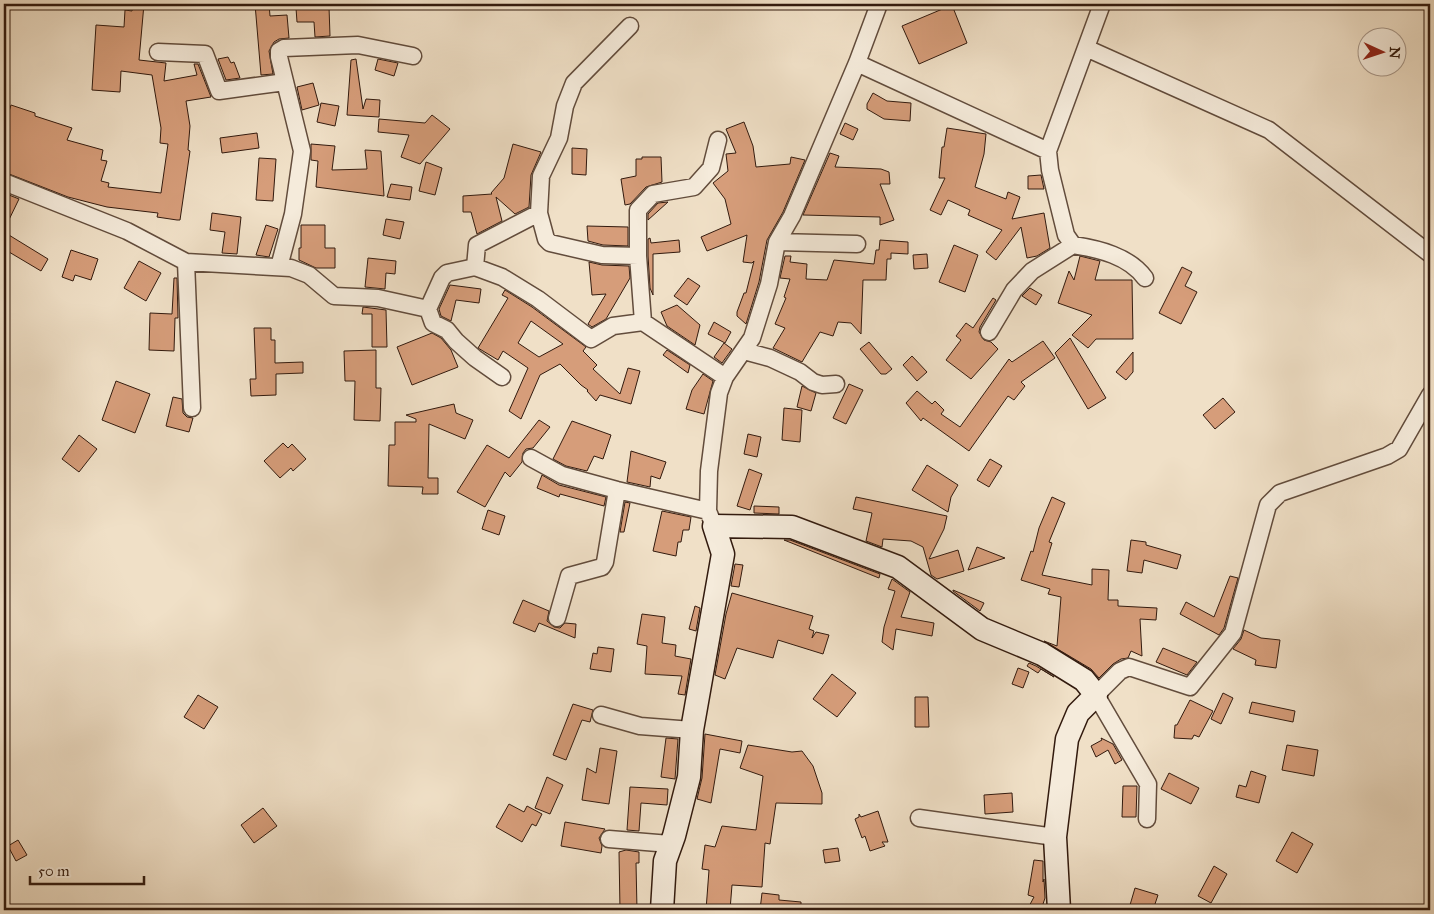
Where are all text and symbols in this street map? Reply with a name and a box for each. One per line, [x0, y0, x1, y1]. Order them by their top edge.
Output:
north arrow [1356, 28, 1406, 78]
text: N [1386, 46, 1403, 59]
scale bar [30, 854, 144, 886]
text: 50 m [38, 862, 70, 880]

